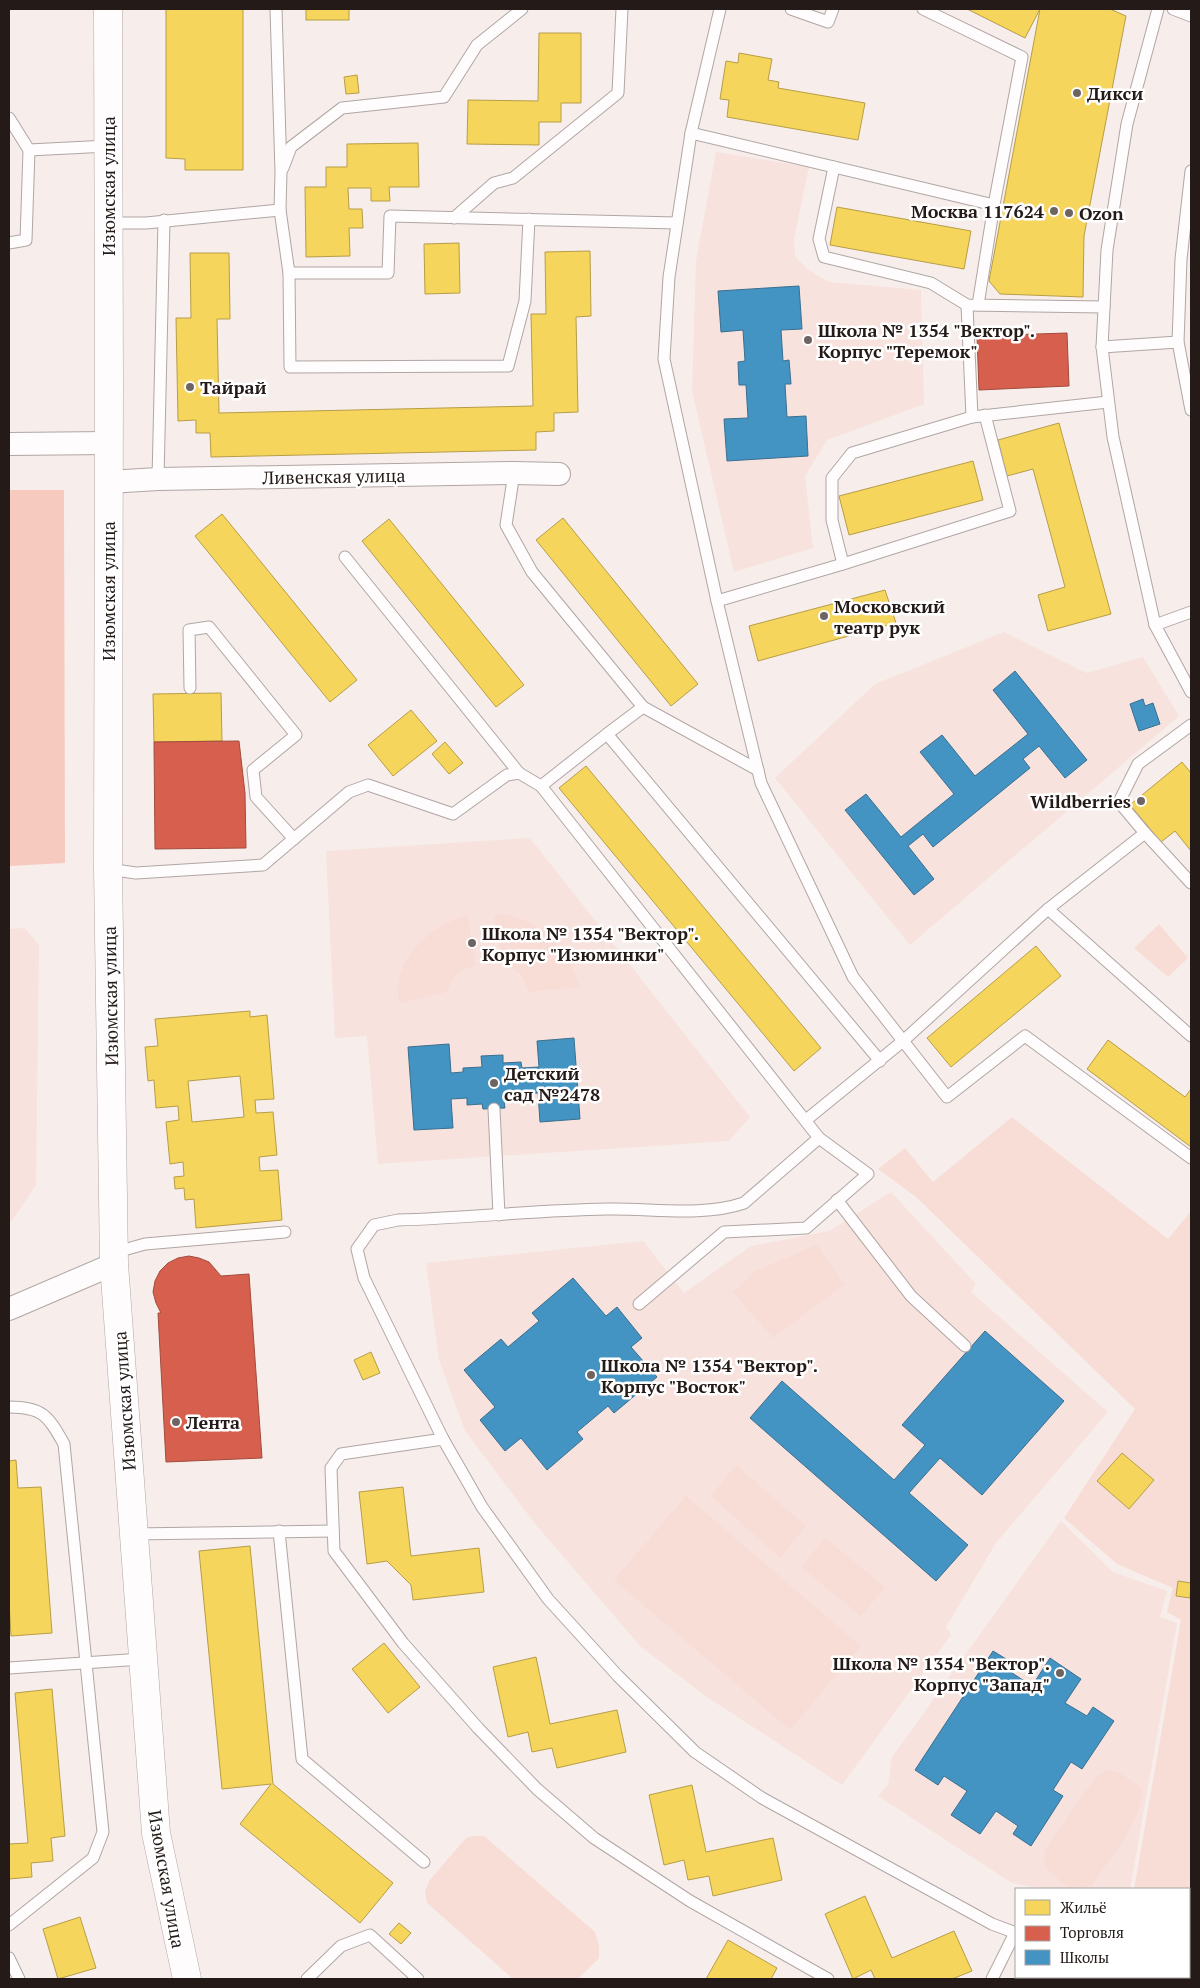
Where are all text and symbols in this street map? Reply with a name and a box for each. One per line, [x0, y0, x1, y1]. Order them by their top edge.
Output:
place label: Дикси [1087, 81, 1143, 105]
marker: Дикси [1071, 87, 1083, 99]
street label: Изюмская улица [96, 116, 120, 256]
place label: Москва 117624 [911, 199, 1045, 223]
place label: Ozon [1079, 201, 1124, 225]
marker: Москва 117624 [1048, 205, 1060, 217]
marker: Ozon [1063, 207, 1075, 219]
place label: Школа № 1354 "Вектор". Корпус "Теремок" [818, 318, 1035, 363]
marker: Школа № 1354 "Вектор". Корпус "Теремок" [802, 334, 814, 346]
place label: Тайрай [200, 375, 267, 399]
marker: Тайрай [184, 381, 196, 393]
street label: Ливенская улица [261, 463, 406, 489]
street label: Изюмская улица [96, 521, 120, 661]
place label: Московский театр рук [834, 594, 945, 639]
marker: Московский театр рук [818, 610, 830, 622]
place label: Wildberries [1030, 789, 1131, 813]
marker: Wildberries [1135, 795, 1147, 807]
place label: Школа № 1354 "Вектор". Корпус "Изюминки" [482, 921, 699, 966]
street label: Изюмская улица [97, 926, 123, 1066]
marker: Школа № 1354 "Вектор". Корпус "Изюминки" [466, 937, 478, 949]
place label: Детский сад №2478 [504, 1061, 600, 1106]
marker: Детский сад №2478 [488, 1077, 500, 1089]
street label: Изюмская улица [107, 1330, 141, 1472]
place label: Школа № 1354 "Вектор". Корпус "Восток" [601, 1353, 818, 1398]
marker: Школа № 1354 "Вектор". Корпус "Восток" [585, 1369, 597, 1381]
place label: Лента [185, 1410, 240, 1434]
marker: Лента [170, 1416, 182, 1428]
place label: Школа № 1354 "Вектор". Корпус "Запад" [833, 1651, 1050, 1696]
marker: Школа № 1354 "Вектор". Корпус "Запад" [1054, 1667, 1066, 1679]
street label: Изюмская улица [143, 1808, 191, 1950]
legend [1015, 1888, 1190, 1978]
text: Жильё [1060, 1897, 1107, 1917]
text: Торговля [1060, 1922, 1124, 1942]
text: Школы [1060, 1947, 1109, 1967]

